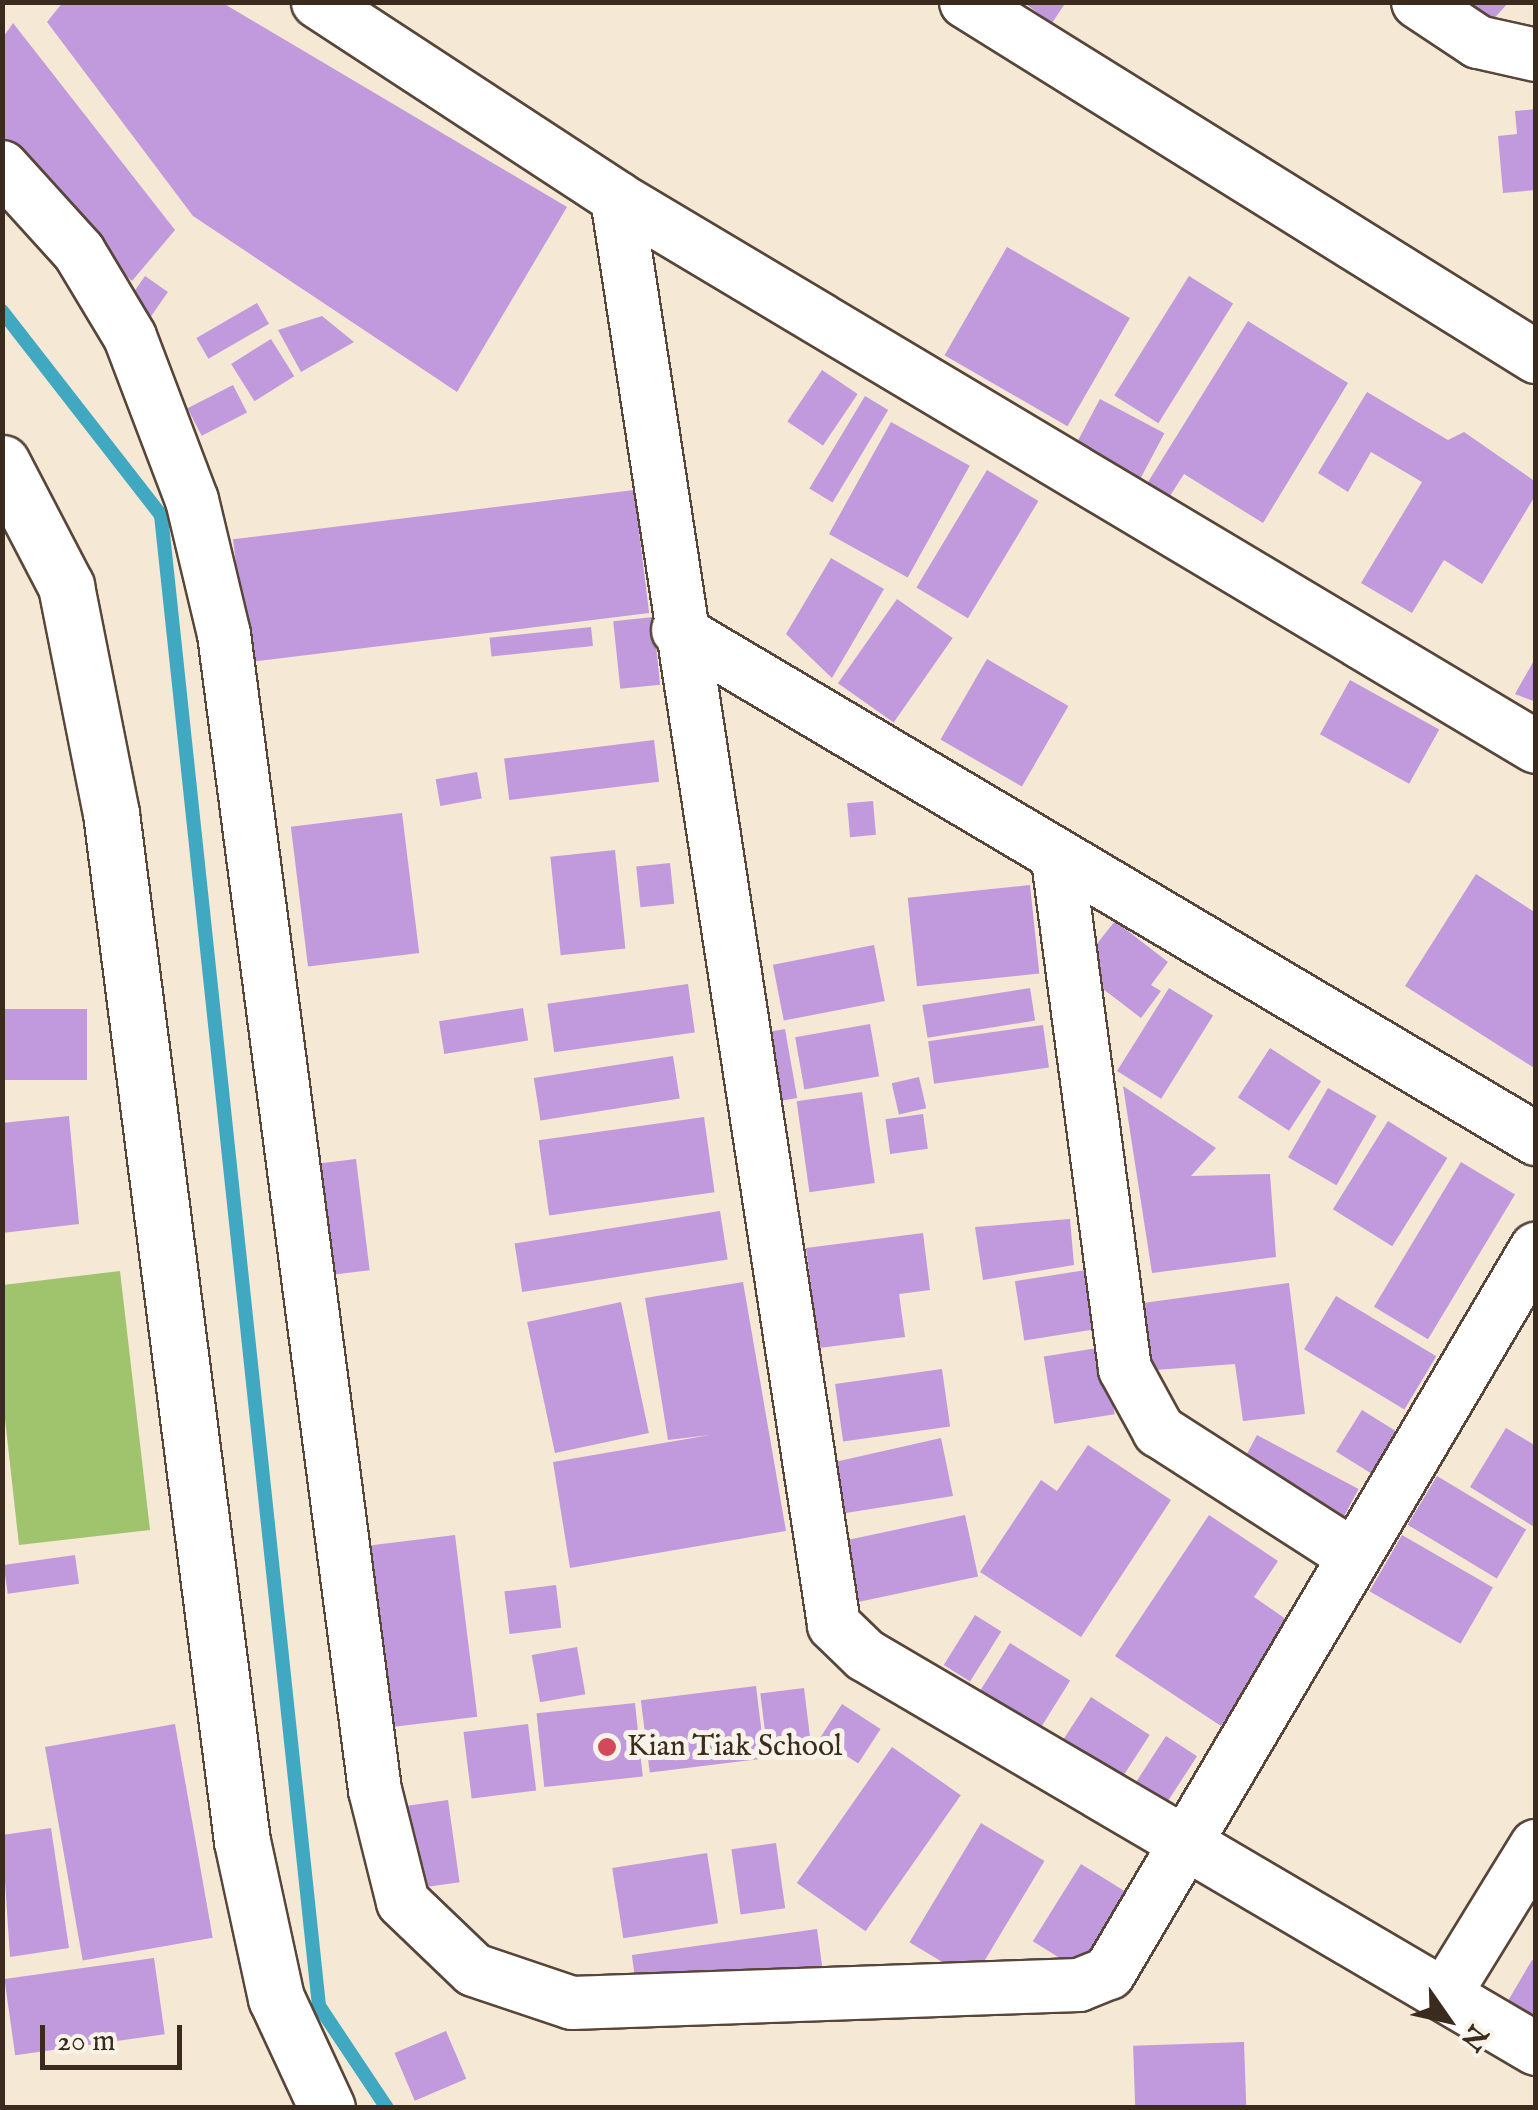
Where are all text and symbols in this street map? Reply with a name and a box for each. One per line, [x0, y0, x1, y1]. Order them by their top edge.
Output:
place label: Kian Tiak School [627, 1729, 842, 1765]
marker: Kian Tiak School [596, 1736, 618, 1758]
north arrow [1398, 1970, 1498, 2070]
scale bar [45, 2005, 188, 2067]
text: N [1452, 2017, 1495, 2057]
text: 20 m [57, 2023, 116, 2061]

